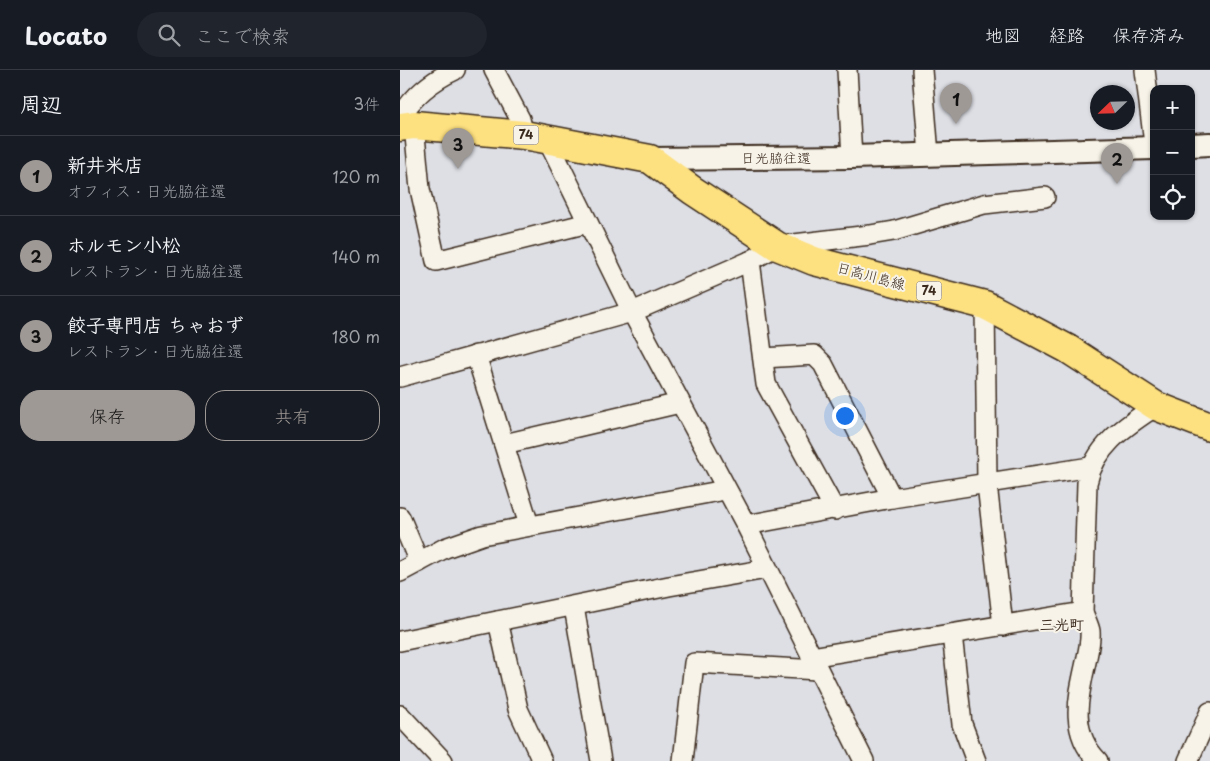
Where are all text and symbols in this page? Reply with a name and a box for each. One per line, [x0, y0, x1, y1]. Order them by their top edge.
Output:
search box [137, 12, 487, 57]
text: Locato [25, 17, 107, 53]
icon: search [155, 21, 183, 49]
text: ここで検索 [195, 21, 290, 49]
text: 地図 [985, 21, 1021, 48]
text: 経路 [1049, 21, 1085, 48]
text: 保存済み [1113, 21, 1185, 48]
pin: 1 [940, 83, 972, 124]
north arrow [1090, 85, 1135, 130]
map controls [1150, 85, 1195, 220]
button: + [1150, 85, 1195, 130]
text: 周辺 [20, 87, 62, 119]
text: 3件 [353, 91, 380, 115]
road number: 74 [514, 126, 538, 144]
pin: 3 [442, 128, 474, 169]
button: − [1150, 130, 1195, 175]
pin: 2 [1101, 143, 1133, 184]
street label: 日光脇往還 [741, 147, 811, 168]
text: 新井米店 [67, 150, 143, 178]
text: 1 [32, 164, 40, 188]
text: 120 m [333, 164, 380, 188]
button: locate [1150, 175, 1195, 220]
text: オフィス · 日光脇往還 [67, 178, 226, 202]
text: ホルモン小松 [67, 230, 181, 258]
text: 2 [30, 244, 42, 268]
text: 140 m [332, 244, 380, 268]
street label: 日高川島線 [835, 256, 908, 295]
text: レストラン · 日光脇往還 [67, 258, 243, 282]
road number: 74 [916, 282, 942, 300]
text: 餃子専門店 ちゃおず [67, 310, 244, 338]
text: 3 [31, 324, 41, 348]
text: 180 m [332, 324, 380, 348]
text: レストラン · 日光脇往還 [67, 338, 243, 362]
button: 保存 [20, 390, 195, 441]
button: 共有 [205, 390, 380, 441]
your location [832, 403, 858, 429]
district label: 三光町 [1039, 612, 1085, 635]

